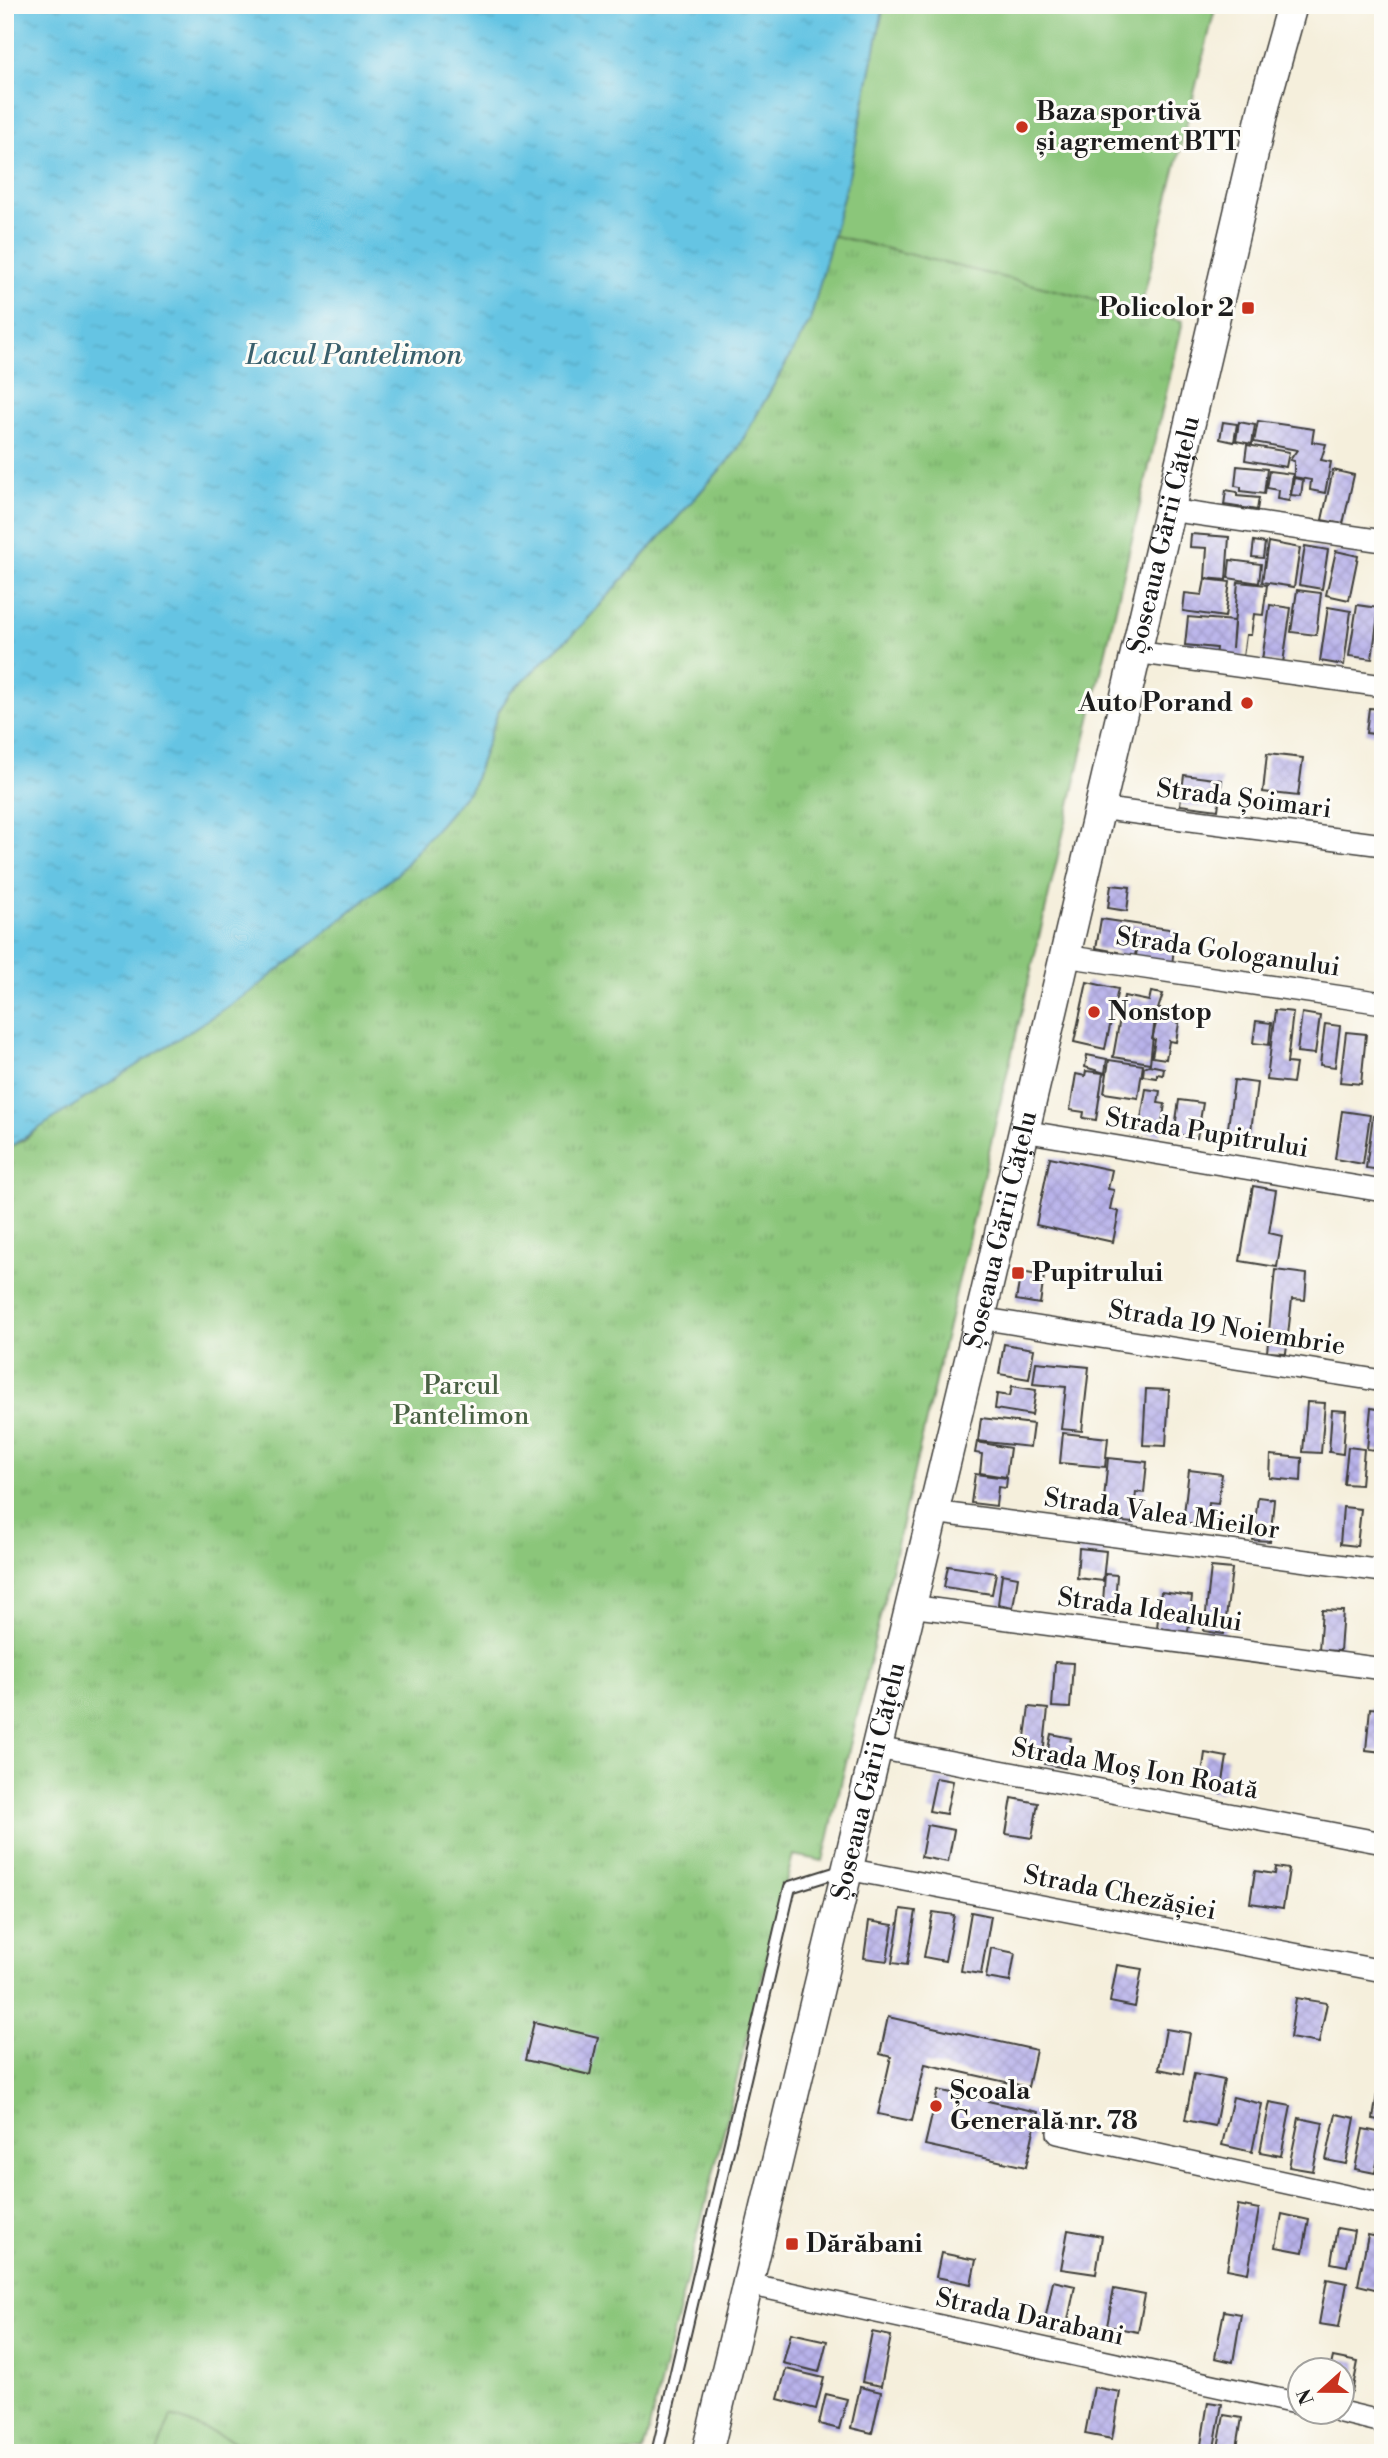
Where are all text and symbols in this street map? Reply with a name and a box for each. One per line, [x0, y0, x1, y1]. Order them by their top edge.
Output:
place label: Baza sportivă și agrement BTT [1036, 96, 1241, 158]
marker: Baza sportivă și agrement BTT [1014, 119, 1030, 135]
place label: Policolor 2 [1099, 292, 1234, 324]
marker: Policolor 2 [1240, 300, 1256, 316]
water label: Lacul Pantelimon [245, 338, 463, 373]
street label: Șoseaua Gării Cățelu [1120, 413, 1207, 657]
place label: Auto Porand [1077, 687, 1233, 719]
marker: Auto Porand [1239, 695, 1255, 711]
street label: Strada Șoimari [1155, 772, 1333, 826]
street label: Strada Gologanului [1114, 920, 1342, 984]
place label: Nonstop [1108, 996, 1212, 1028]
marker: Nonstop [1086, 1004, 1102, 1020]
street label: Strada Pupitrului [1103, 1101, 1311, 1165]
street label: Șoseaua Gării Cățelu [957, 1108, 1044, 1352]
place label: Pupitrului [1032, 1257, 1163, 1289]
marker: Pupitrului [1010, 1265, 1026, 1281]
street label: Strada 19 Noiembrie [1106, 1293, 1348, 1363]
park label: Parcul Pantelimon [393, 1370, 529, 1432]
street label: Strada Valea Mieilor [1042, 1482, 1282, 1546]
street label: Strada Idealului [1056, 1581, 1244, 1639]
street label: Șoseaua Gării Cățelu [825, 1659, 913, 1903]
street label: Strada Moș Ion Roată [1009, 1732, 1262, 1807]
street label: Strada Chezășiei [1021, 1859, 1219, 1927]
place label: Școala Generală nr. 78 [950, 2075, 1138, 2137]
marker: Școala Generală nr. 78 [928, 2098, 944, 2114]
place label: Dărăbani [806, 2228, 923, 2260]
marker: Dărăbani [784, 2236, 800, 2252]
street label: Strada Darabani [933, 2281, 1127, 2353]
north arrow [1286, 2356, 1356, 2426]
text: N [1292, 2385, 1320, 2408]

